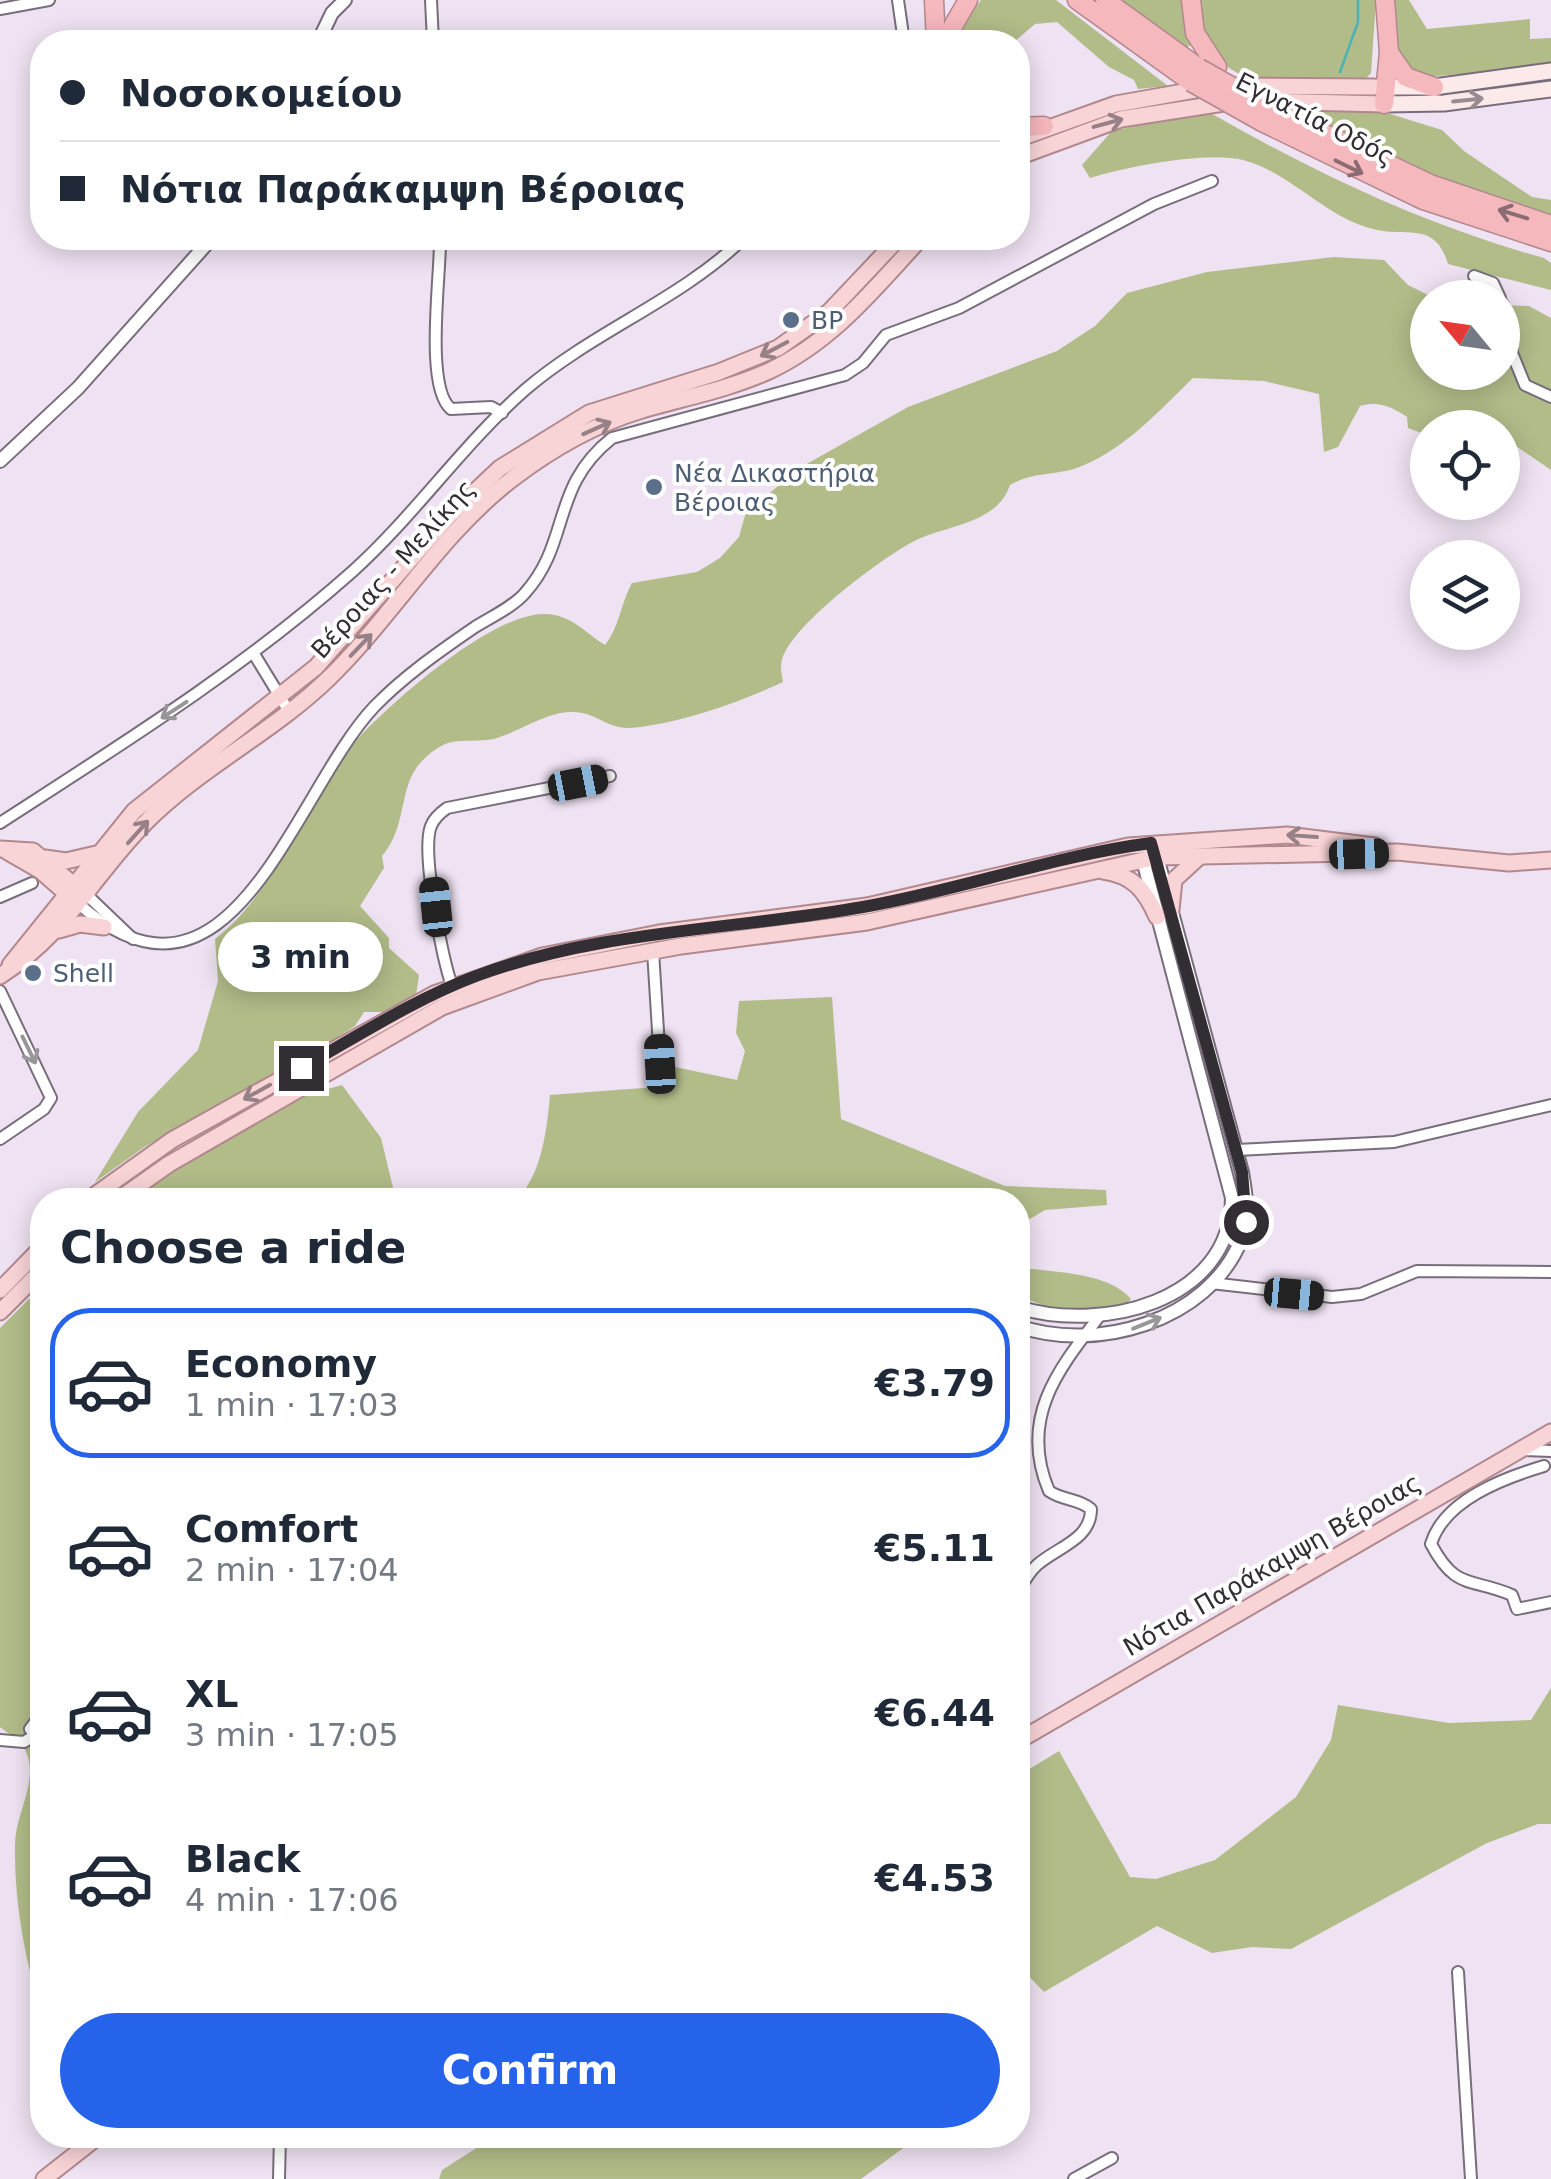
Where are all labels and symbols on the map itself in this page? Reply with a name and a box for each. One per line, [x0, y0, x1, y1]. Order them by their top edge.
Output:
street label: Εγνατία Οδός [1231, 67, 1399, 171]
one-way arrow [1451, 91, 1483, 110]
one-way arrow [1092, 113, 1124, 131]
one-way arrow [1333, 159, 1363, 178]
one-way arrow [1498, 204, 1529, 222]
north arrow [1410, 280, 1520, 390]
place label: BP [811, 306, 843, 335]
marker: BP [780, 309, 802, 331]
one-way arrow [760, 340, 790, 359]
one-way arrow [581, 418, 612, 436]
place label: Νέα Δικαστήρια Βέροιας [674, 459, 875, 517]
street label: Βέροιας - Μελίκης [305, 474, 481, 664]
marker: Νέα Δικαστήρια Βέροιας [643, 476, 665, 498]
one-way arrow [349, 634, 373, 658]
one-way arrow [161, 699, 189, 720]
car [546, 763, 610, 803]
one-way arrow [126, 820, 149, 845]
one-way arrow [1286, 826, 1319, 845]
car [1328, 838, 1390, 870]
car [418, 876, 454, 938]
callout: 3 min [218, 923, 384, 993]
place label: Shell [53, 959, 114, 988]
marker: Shell [22, 962, 44, 984]
car [643, 1033, 677, 1095]
one-way arrow [20, 1035, 39, 1064]
route end [279, 1046, 324, 1091]
one-way arrow [243, 1083, 272, 1103]
route start [1224, 1200, 1269, 1245]
car [1263, 1276, 1325, 1312]
one-way arrow [1131, 1313, 1162, 1331]
street label: Νότια Παράκαμψη Βέροιας [1118, 1468, 1426, 1662]

